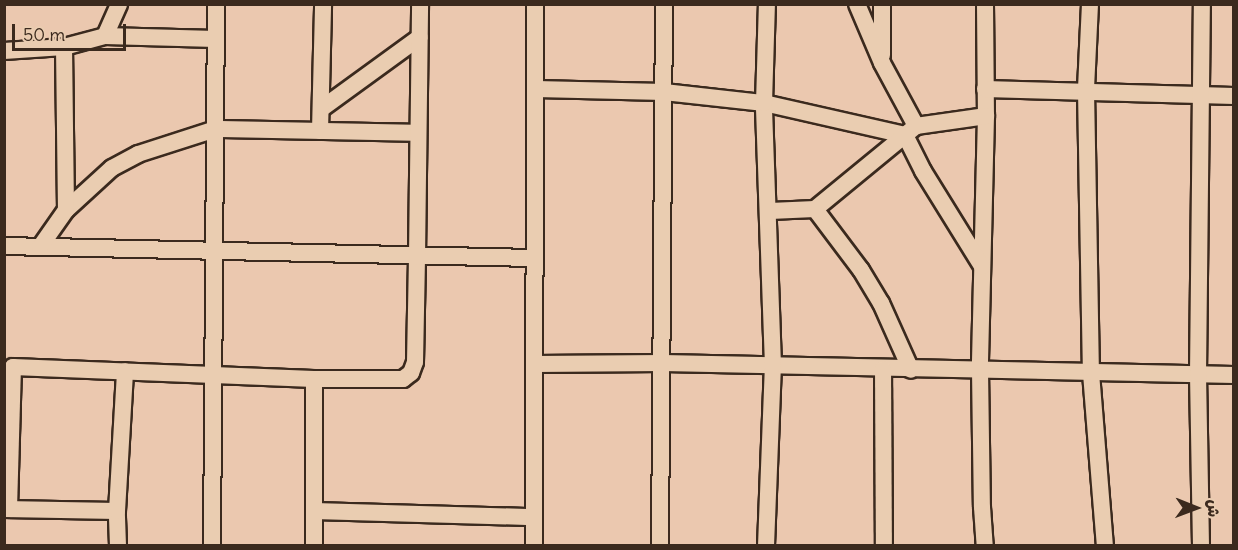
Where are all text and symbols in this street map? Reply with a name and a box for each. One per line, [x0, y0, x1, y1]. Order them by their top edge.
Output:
scale bar [15, 12, 129, 50]
text: 50 m [23, 23, 65, 46]
north arrow [1166, 478, 1226, 538]
text: ش [1204, 499, 1224, 517]

